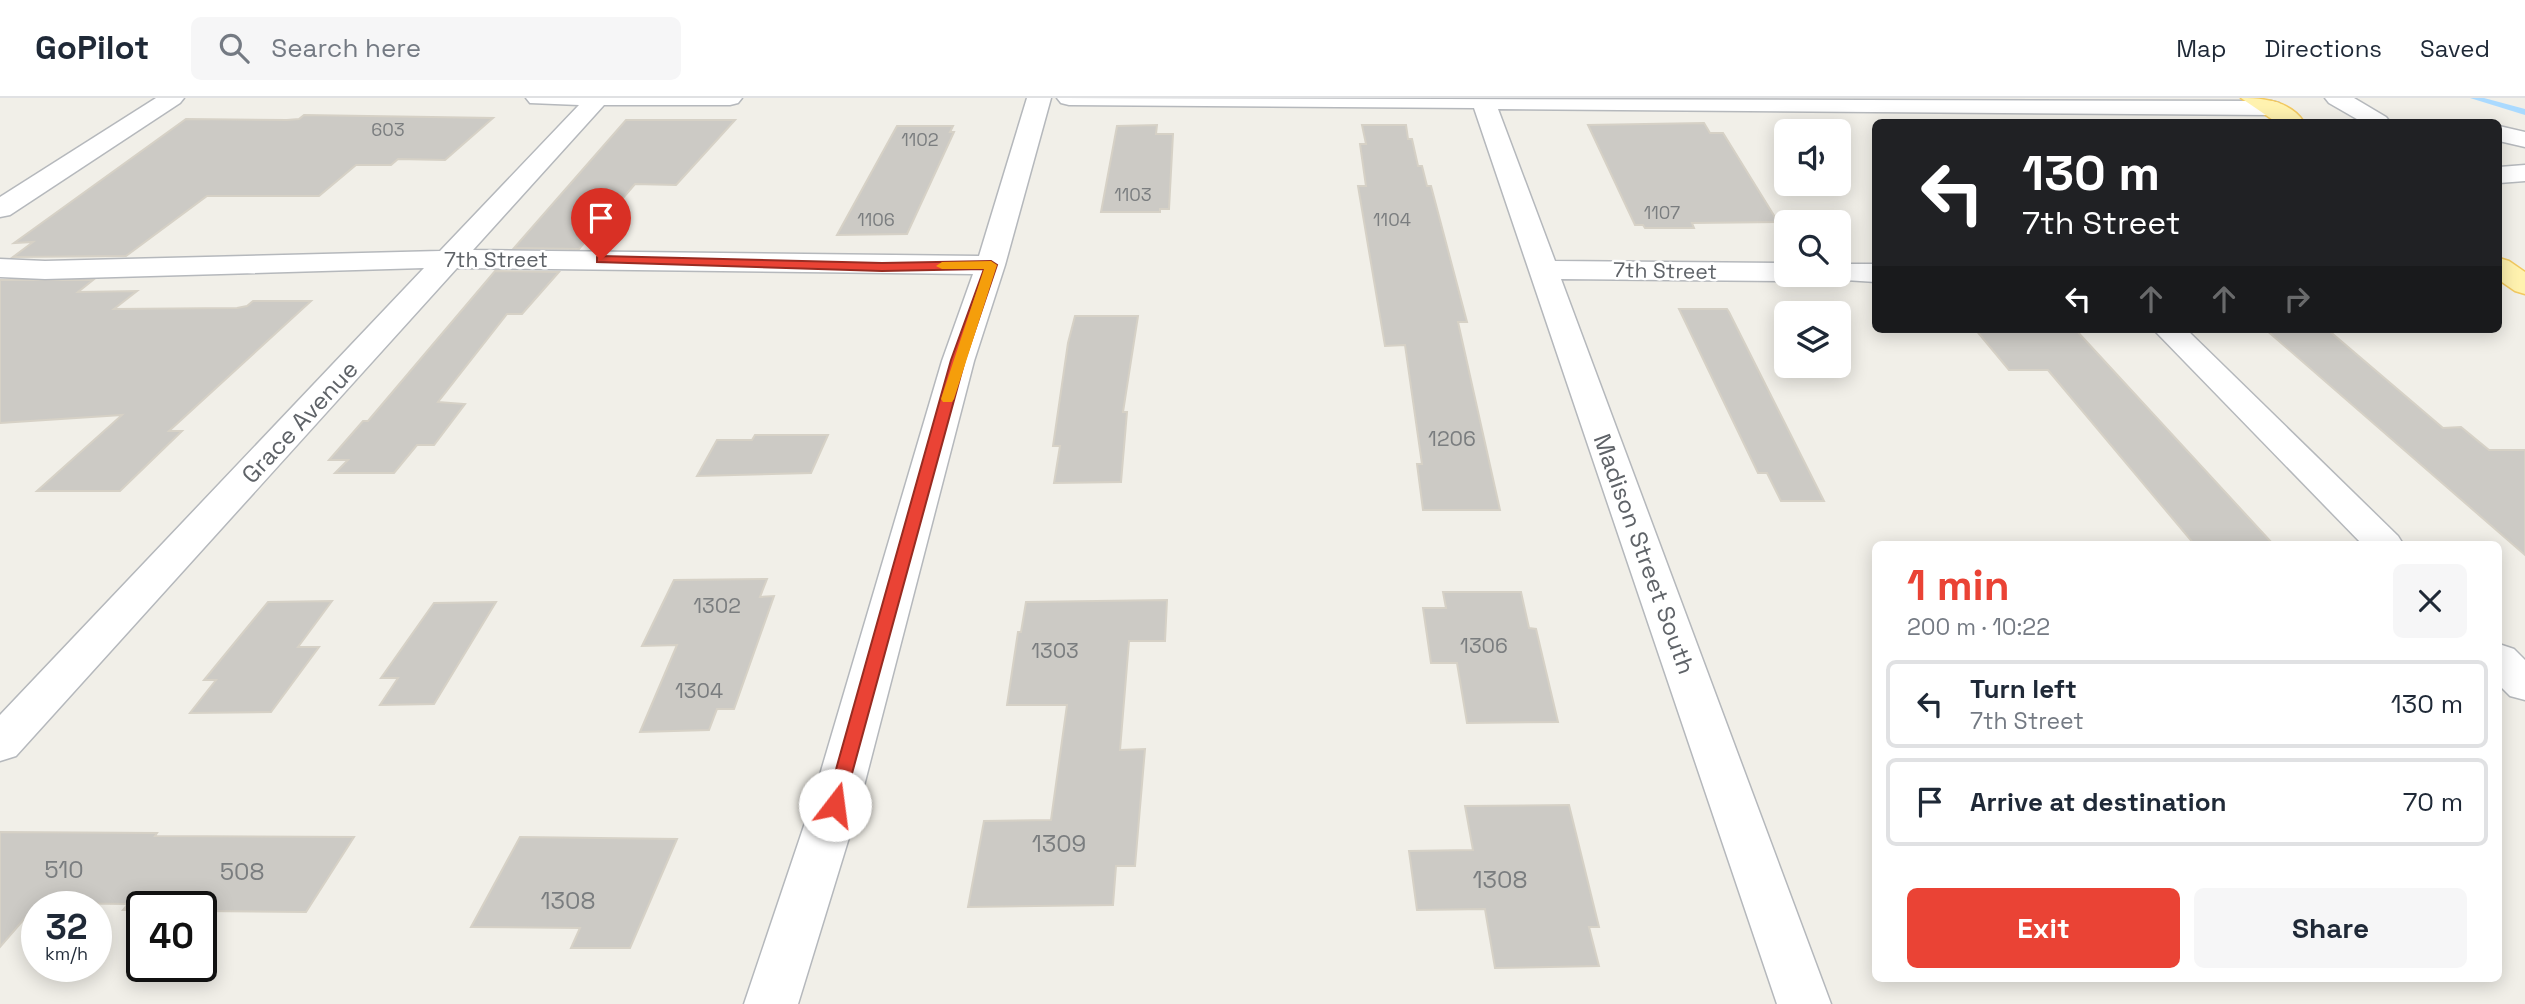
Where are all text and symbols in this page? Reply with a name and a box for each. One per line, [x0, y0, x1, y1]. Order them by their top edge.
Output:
search box [191, 17, 681, 80]
text: GoPilot [35, 27, 149, 69]
icon: search [215, 29, 253, 67]
text: Search here [271, 31, 421, 65]
text: Map [2176, 33, 2226, 64]
text: Directions [2264, 33, 2382, 64]
text: Saved [2420, 33, 2490, 64]
house number: 603 [371, 118, 405, 141]
map controls [1774, 119, 1851, 378]
button: sound [1774, 119, 1851, 196]
house number: 1102 [901, 128, 939, 151]
text: 130 m [2022, 142, 2160, 204]
icon: left [1907, 147, 1998, 238]
house number: 1103 [1114, 183, 1152, 206]
pin [571, 188, 631, 260]
icon: arrive [582, 199, 620, 237]
house number: 1107 [1644, 201, 1680, 224]
text: 7th Street [2022, 203, 2180, 243]
house number: 1106 [857, 208, 895, 231]
house number: 1104 [1373, 208, 1411, 231]
button: search [1774, 210, 1851, 287]
street label: 7th Street [444, 246, 548, 273]
street label: 7th Street [1613, 256, 1717, 285]
icon: left [2059, 280, 2097, 318]
icon: ahead [2132, 280, 2170, 318]
icon: ahead [2205, 280, 2243, 318]
icon: right [2278, 280, 2316, 318]
button: layers [1774, 301, 1851, 378]
street label: Grace Avenue [235, 354, 365, 490]
house number: 1206 [1428, 425, 1476, 452]
street label: Madison Street South [1587, 429, 1702, 678]
text: 1 min [1907, 559, 2010, 612]
button: close [2393, 564, 2467, 638]
house number: 1302 [693, 592, 741, 619]
text: 200 m · 10:22 [1907, 612, 2050, 642]
house number: 1306 [1460, 632, 1508, 659]
house number: 1303 [1031, 637, 1079, 664]
text: Turn left [1970, 672, 2077, 706]
house number: 1304 [675, 677, 723, 704]
icon: left [1911, 685, 1949, 723]
text: 130 m [2391, 687, 2463, 721]
text: 7th Street [1970, 706, 2084, 736]
position arrow [798, 768, 872, 842]
icon: arrive [1911, 783, 1949, 821]
text: Arrive at destination [1970, 785, 2227, 819]
text: 70 m [2403, 785, 2463, 819]
house number: 1309 [1032, 828, 1086, 859]
house number: 510 [44, 854, 84, 885]
house number: 508 [220, 856, 264, 887]
house number: 1308 [1473, 864, 1527, 895]
house number: 1308 [541, 885, 595, 916]
button: Exit [1907, 888, 2180, 968]
button: Share [2194, 888, 2467, 968]
speed limit sign: 40 [126, 891, 217, 982]
text: 32 [45, 905, 88, 949]
text: km/h [45, 942, 88, 965]

